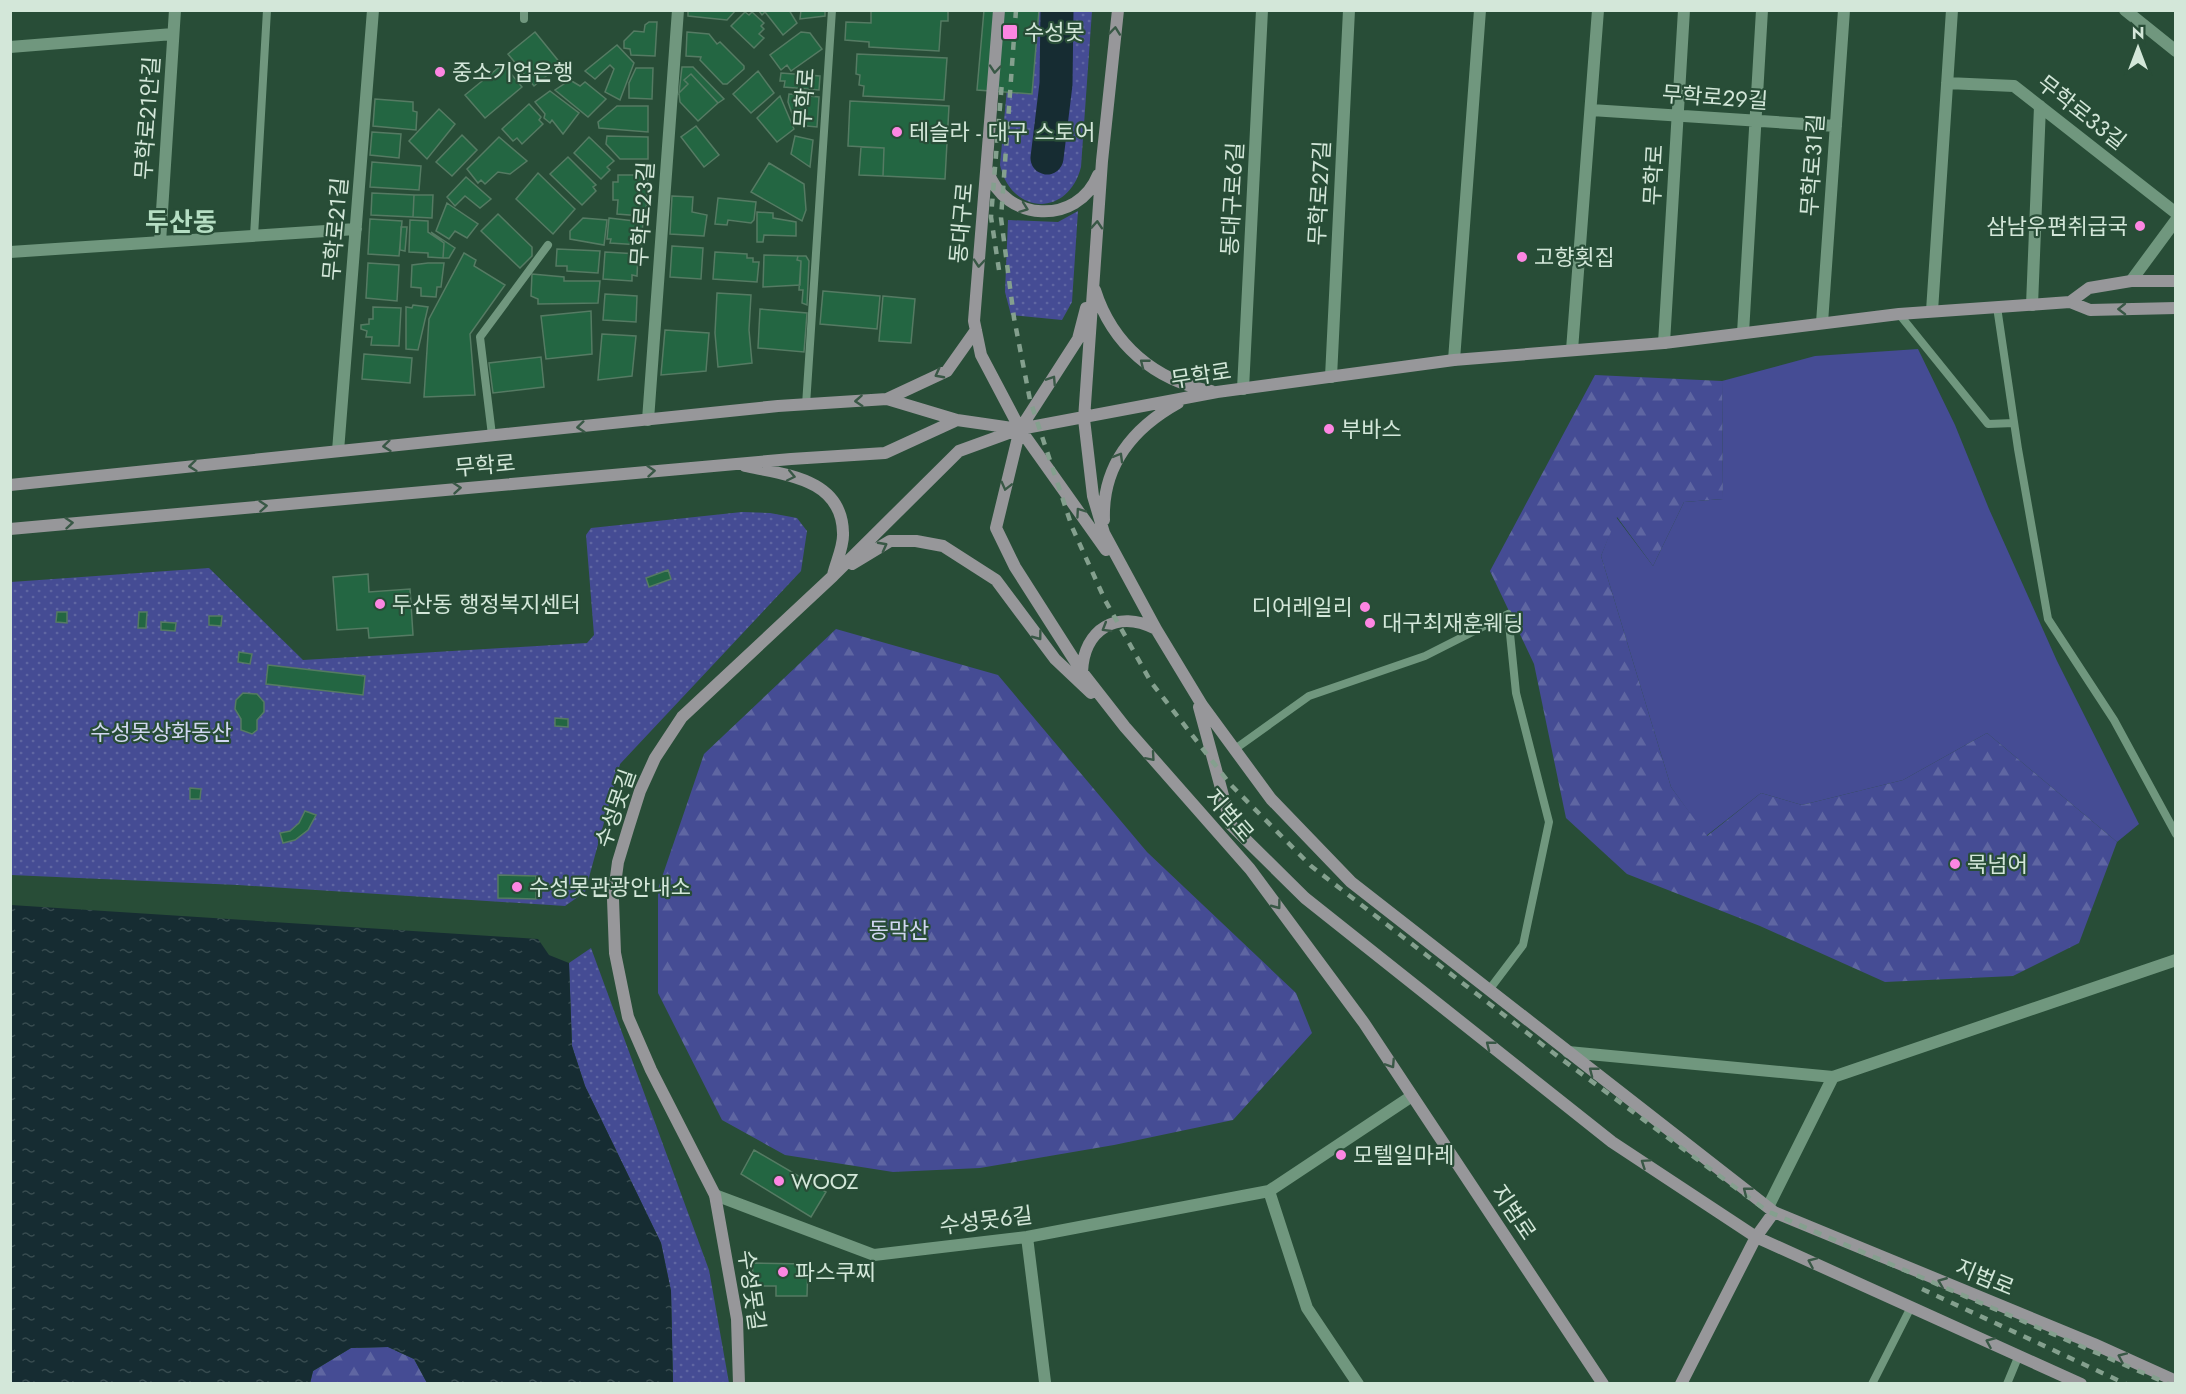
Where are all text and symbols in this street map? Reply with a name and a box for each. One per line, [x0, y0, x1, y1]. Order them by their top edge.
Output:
place label: 수성못 [1024, 16, 1085, 48]
north arrow [2108, 18, 2168, 78]
text: N [2132, 22, 2144, 45]
marker: 수성못 [1001, 23, 1019, 41]
one-way arrow [1109, 26, 1121, 35]
street label: 무학로21안길 [127, 55, 167, 181]
place label: 중소기업은행 [452, 56, 573, 88]
one-way arrow [989, 64, 1002, 73]
marker: 중소기업은행 [433, 65, 447, 79]
street label: 무학로 [786, 67, 822, 129]
street label: 무학로33길 [2031, 67, 2133, 157]
street label: 무학로29길 [1661, 77, 1769, 117]
street label: 무학로31길 [1792, 113, 1832, 217]
place label: 테슬라 - 대구 스토어 [909, 116, 1095, 148]
marker: 테슬라 - 대구 스토어 [890, 125, 904, 139]
street label: 무학로27길 [1300, 140, 1338, 246]
street label: 동대구로6길 [1213, 141, 1251, 257]
street label: 무학로 [1635, 144, 1671, 206]
street label: 무학로23길 [622, 160, 662, 268]
street label: 무학로21길 [315, 176, 355, 282]
street label: 동대구로 [942, 181, 980, 265]
one-way arrow [1018, 201, 1029, 213]
district label: 두산동 [145, 203, 217, 241]
place label: 삼남우편취급국 [1986, 210, 2128, 242]
marker: 삼남우편취급국 [2133, 219, 2147, 233]
one-way arrow [1090, 220, 1103, 229]
place label: 고향횟집 [1534, 241, 1615, 273]
marker: 고향횟집 [1515, 250, 1529, 264]
one-way arrow [973, 259, 986, 268]
one-way arrow [2117, 303, 2126, 315]
street label: 무학로 [1169, 354, 1233, 396]
one-way arrow [1140, 359, 1151, 370]
one-way arrow [935, 367, 946, 378]
one-way arrow [1045, 376, 1056, 387]
one-way arrow [855, 395, 864, 408]
place label: 부바스 [1341, 413, 1402, 445]
one-way arrow [577, 420, 586, 432]
marker: 부바스 [1322, 422, 1336, 436]
one-way arrow [383, 439, 392, 452]
street label: 무학로 [453, 446, 517, 484]
one-way arrow [1112, 453, 1124, 463]
one-way arrow [189, 459, 198, 472]
one-way arrow [647, 465, 656, 478]
one-way arrow [785, 469, 795, 482]
one-way arrow [1001, 481, 1014, 491]
one-way arrow [453, 482, 462, 495]
one-way arrow [258, 500, 268, 513]
one-way arrow [1076, 508, 1087, 519]
one-way arrow [64, 517, 73, 530]
one-way arrow [877, 542, 887, 553]
place label: 두산동 행정복지센터 [392, 588, 581, 620]
place label: 디어레일리 [1252, 591, 1353, 623]
marker: 두산동 행정복지센터 [373, 597, 387, 611]
marker: 디어레일리 [1358, 600, 1372, 614]
place label: 대구최재훈웨딩 [1382, 607, 1524, 639]
marker: 대구최재훈웨딩 [1363, 616, 1377, 630]
one-way arrow [1102, 620, 1112, 632]
one-way arrow [1031, 629, 1042, 640]
park label: 수성못상화동산 [90, 716, 232, 748]
one-way arrow [1144, 750, 1155, 761]
street label: 수성못길 [587, 765, 643, 851]
street label: 지범로 [1198, 782, 1262, 848]
place label: 묵넘어 [1967, 848, 2028, 880]
marker: 묵넘어 [1948, 857, 1962, 871]
place label: 수성못관광안내소 [529, 871, 691, 903]
marker: 수성못관광안내소 [510, 880, 524, 894]
one-way arrow [1270, 899, 1281, 910]
park label: 동막산 [869, 914, 929, 946]
one-way arrow [1486, 1041, 1497, 1052]
one-way arrow [1383, 1057, 1394, 1068]
one-way arrow [1589, 1068, 1600, 1079]
place label: 모텔일마레 [1353, 1139, 1454, 1171]
marker: 모텔일마레 [1334, 1148, 1348, 1162]
one-way arrow [1640, 1159, 1651, 1170]
place label: WOOZ [791, 1165, 859, 1197]
marker: WOOZ [772, 1174, 786, 1188]
street label: 지범로 [1484, 1178, 1544, 1246]
one-way arrow [1743, 1188, 1754, 1199]
street label: 수성못6길 [938, 1198, 1034, 1242]
street label: 수성못길 [731, 1248, 773, 1332]
street label: 지범로 [1951, 1251, 2019, 1303]
place label: 파스쿠찌 [795, 1256, 876, 1288]
one-way arrow [1807, 1257, 1818, 1269]
marker: 파스쿠찌 [776, 1265, 790, 1279]
one-way arrow [1938, 1277, 1949, 1289]
one-way arrow [1985, 1337, 1996, 1349]
one-way arrow [2118, 1352, 2129, 1364]

